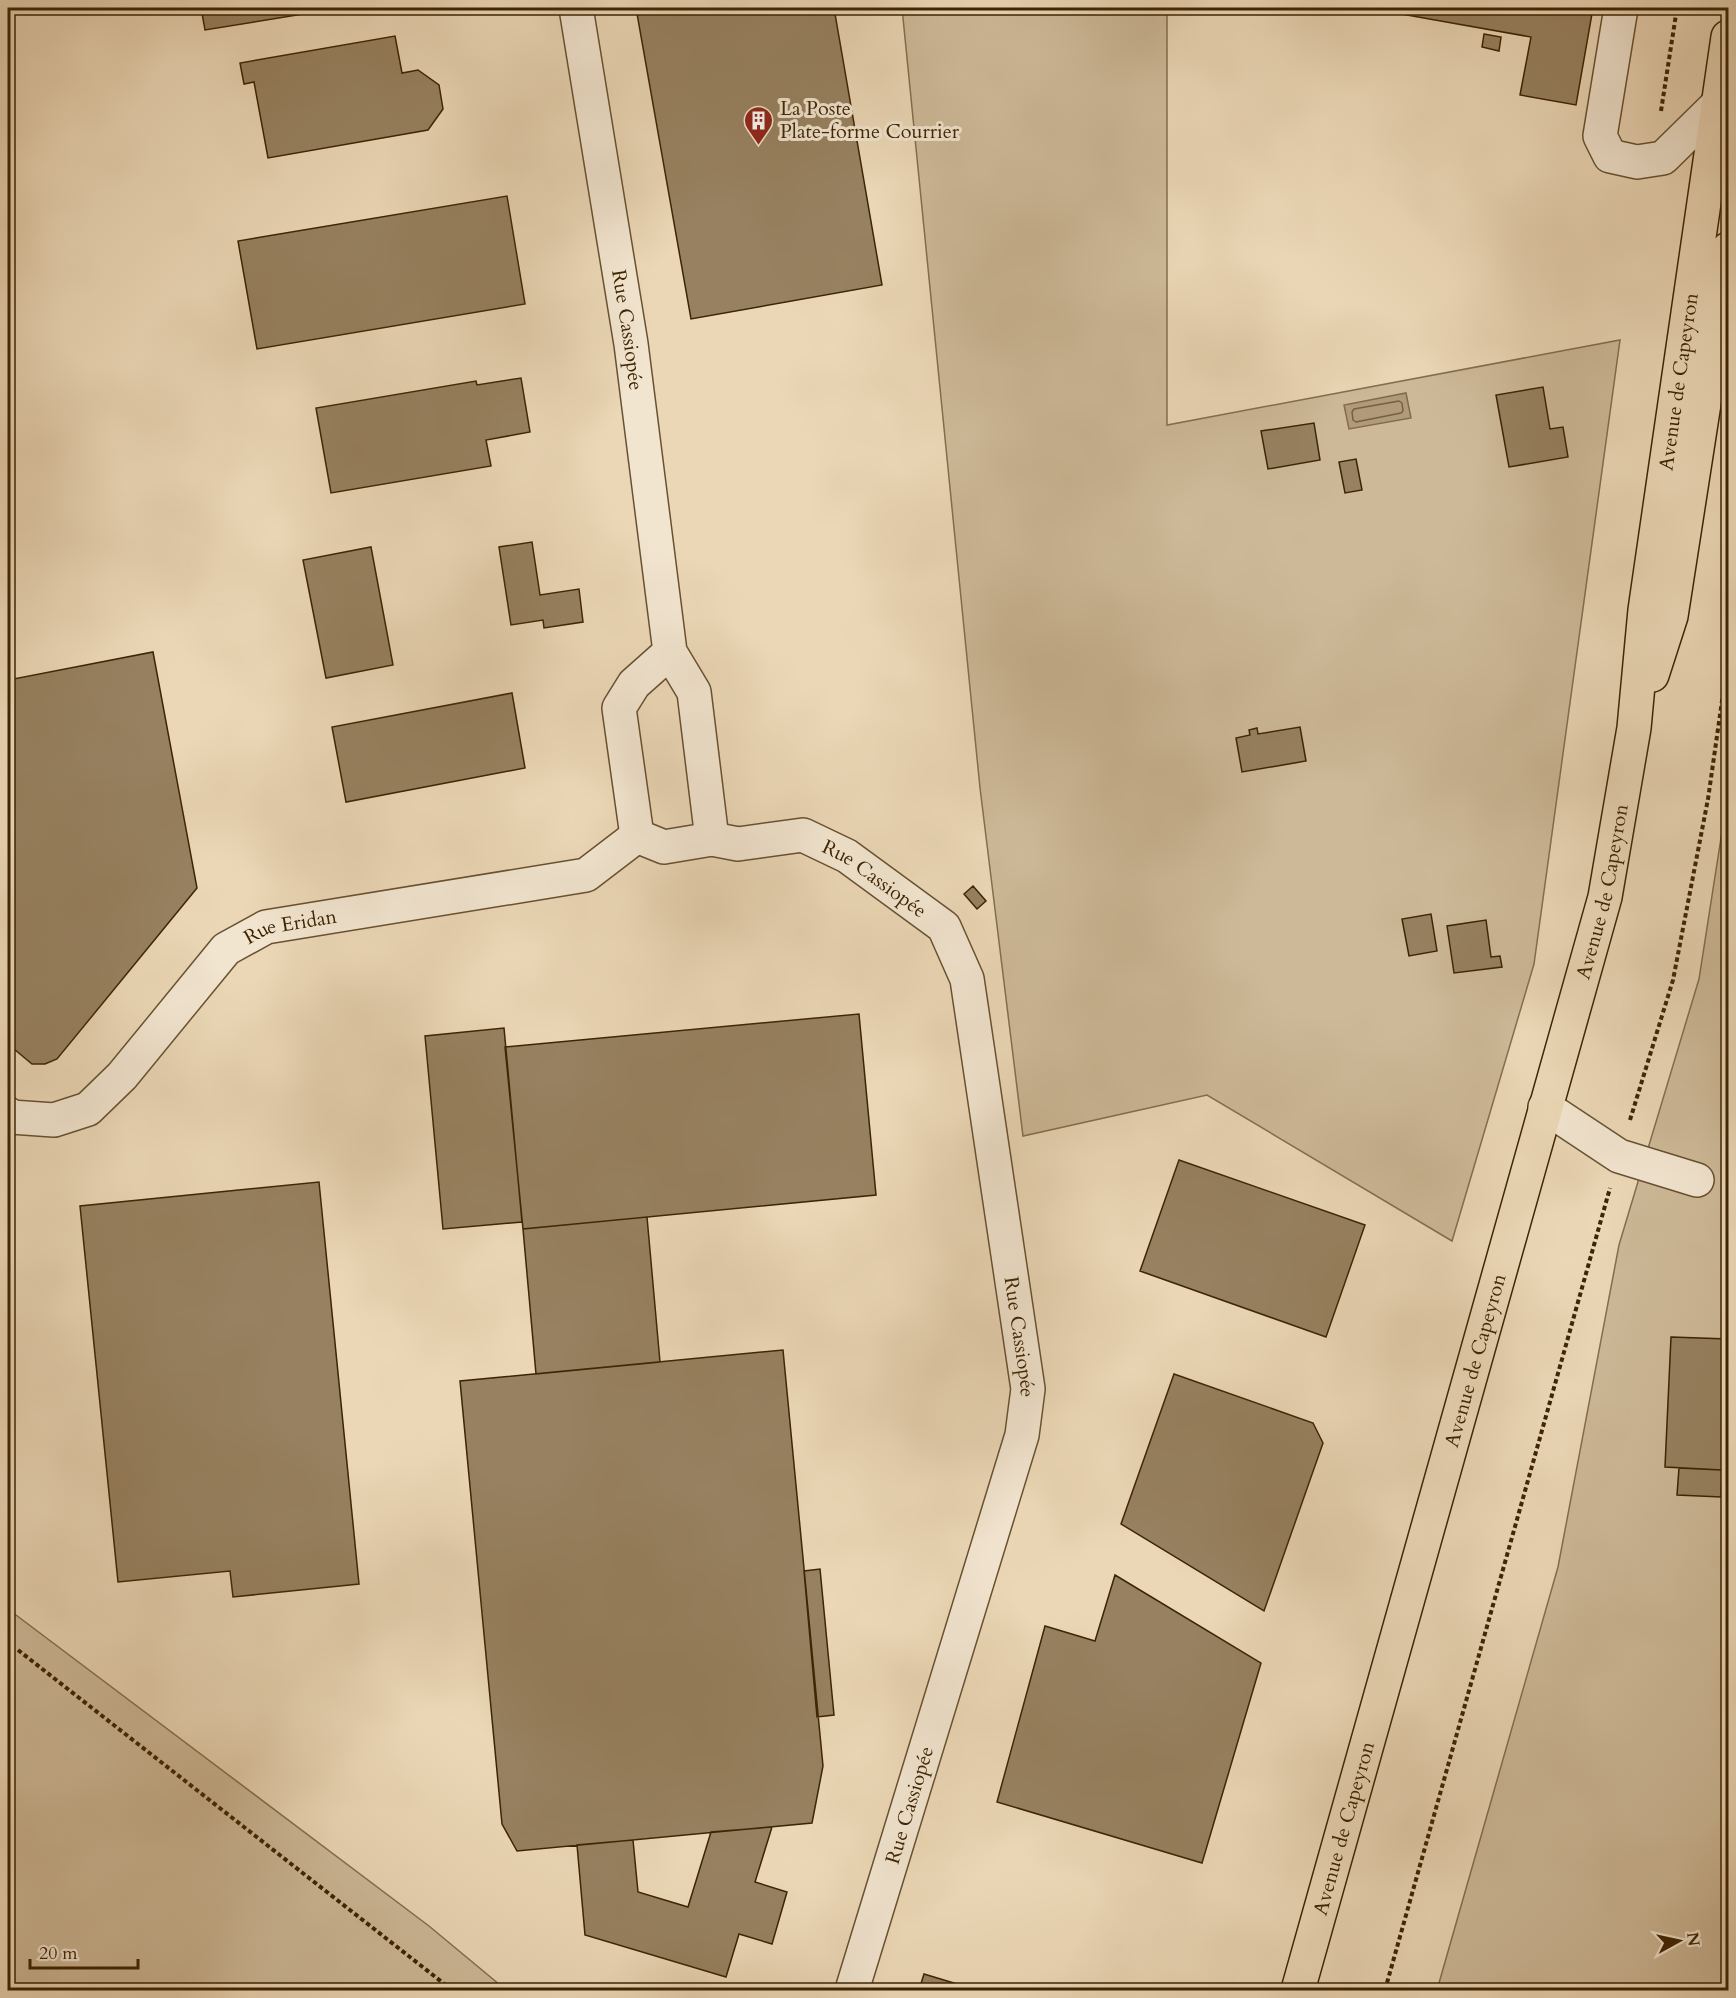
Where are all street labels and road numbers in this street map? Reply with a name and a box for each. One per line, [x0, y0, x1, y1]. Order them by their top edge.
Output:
street label: Rue Cassiopée [605, 267, 650, 392]
street label: Avenue de Capeyron [1652, 291, 1705, 472]
street label: Avenue de Capeyron [1570, 801, 1635, 983]
street label: Rue Cassiopée [818, 833, 932, 924]
street label: Rue Eridan [239, 903, 339, 951]
street label: Avenue de Capeyron [1438, 1270, 1513, 1450]
street label: Rue Cassiopée [997, 1275, 1041, 1399]
street label: Avenue de Capeyron [1307, 1738, 1381, 1918]
street label: Rue Cassiopée [879, 1743, 940, 1867]

